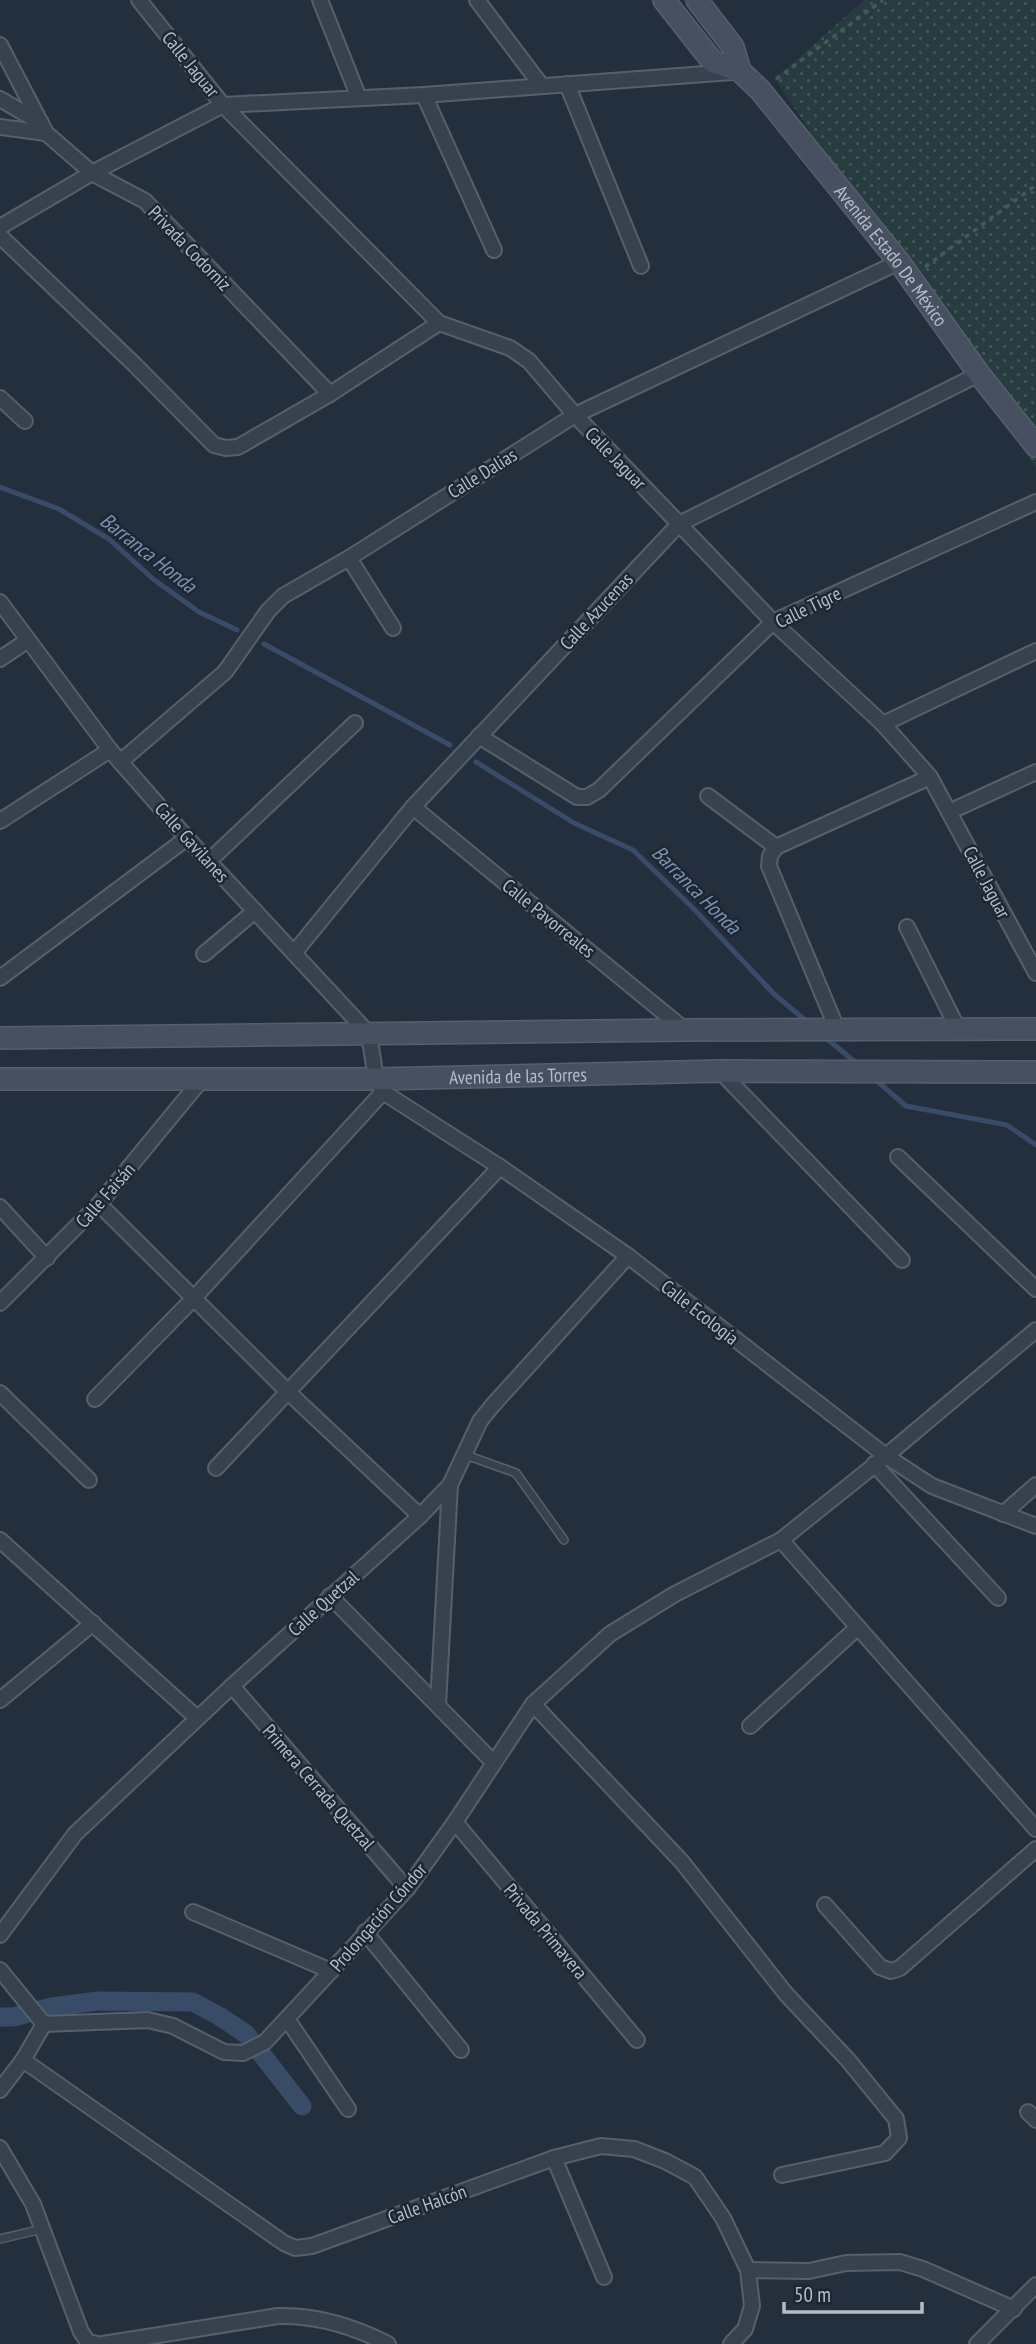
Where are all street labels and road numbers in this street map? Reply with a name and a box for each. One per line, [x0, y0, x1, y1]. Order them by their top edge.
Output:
street label: Calle Jaguar [157, 26, 225, 103]
street label: Avenida Estado De México [829, 180, 953, 331]
street label: Privada Codorniz [143, 200, 237, 296]
street label: Calle Jaguar [580, 422, 652, 495]
street label: Calle Dalias [443, 442, 521, 504]
street label: Calle Azucenas [554, 567, 638, 655]
street label: Calle Tigre [771, 581, 845, 633]
street label: Calle Gavilanes [150, 797, 234, 887]
street label: Calle Jaguar [958, 842, 1016, 923]
street label: Calle Pavorreales [498, 873, 600, 963]
street label: Avenida de las Torres [449, 1062, 587, 1089]
street label: Calle Faisán [70, 1157, 140, 1233]
street label: Calle Ecología [656, 1274, 744, 1350]
street label: Calle Quetzal [282, 1564, 364, 1641]
street label: Primera Cerrada Quetzal [258, 1719, 381, 1855]
street label: Prolongación Cóndor [324, 1857, 432, 1976]
street label: Privada Primavera [499, 1878, 593, 1984]
street label: Calle Halcón [384, 2179, 470, 2229]

